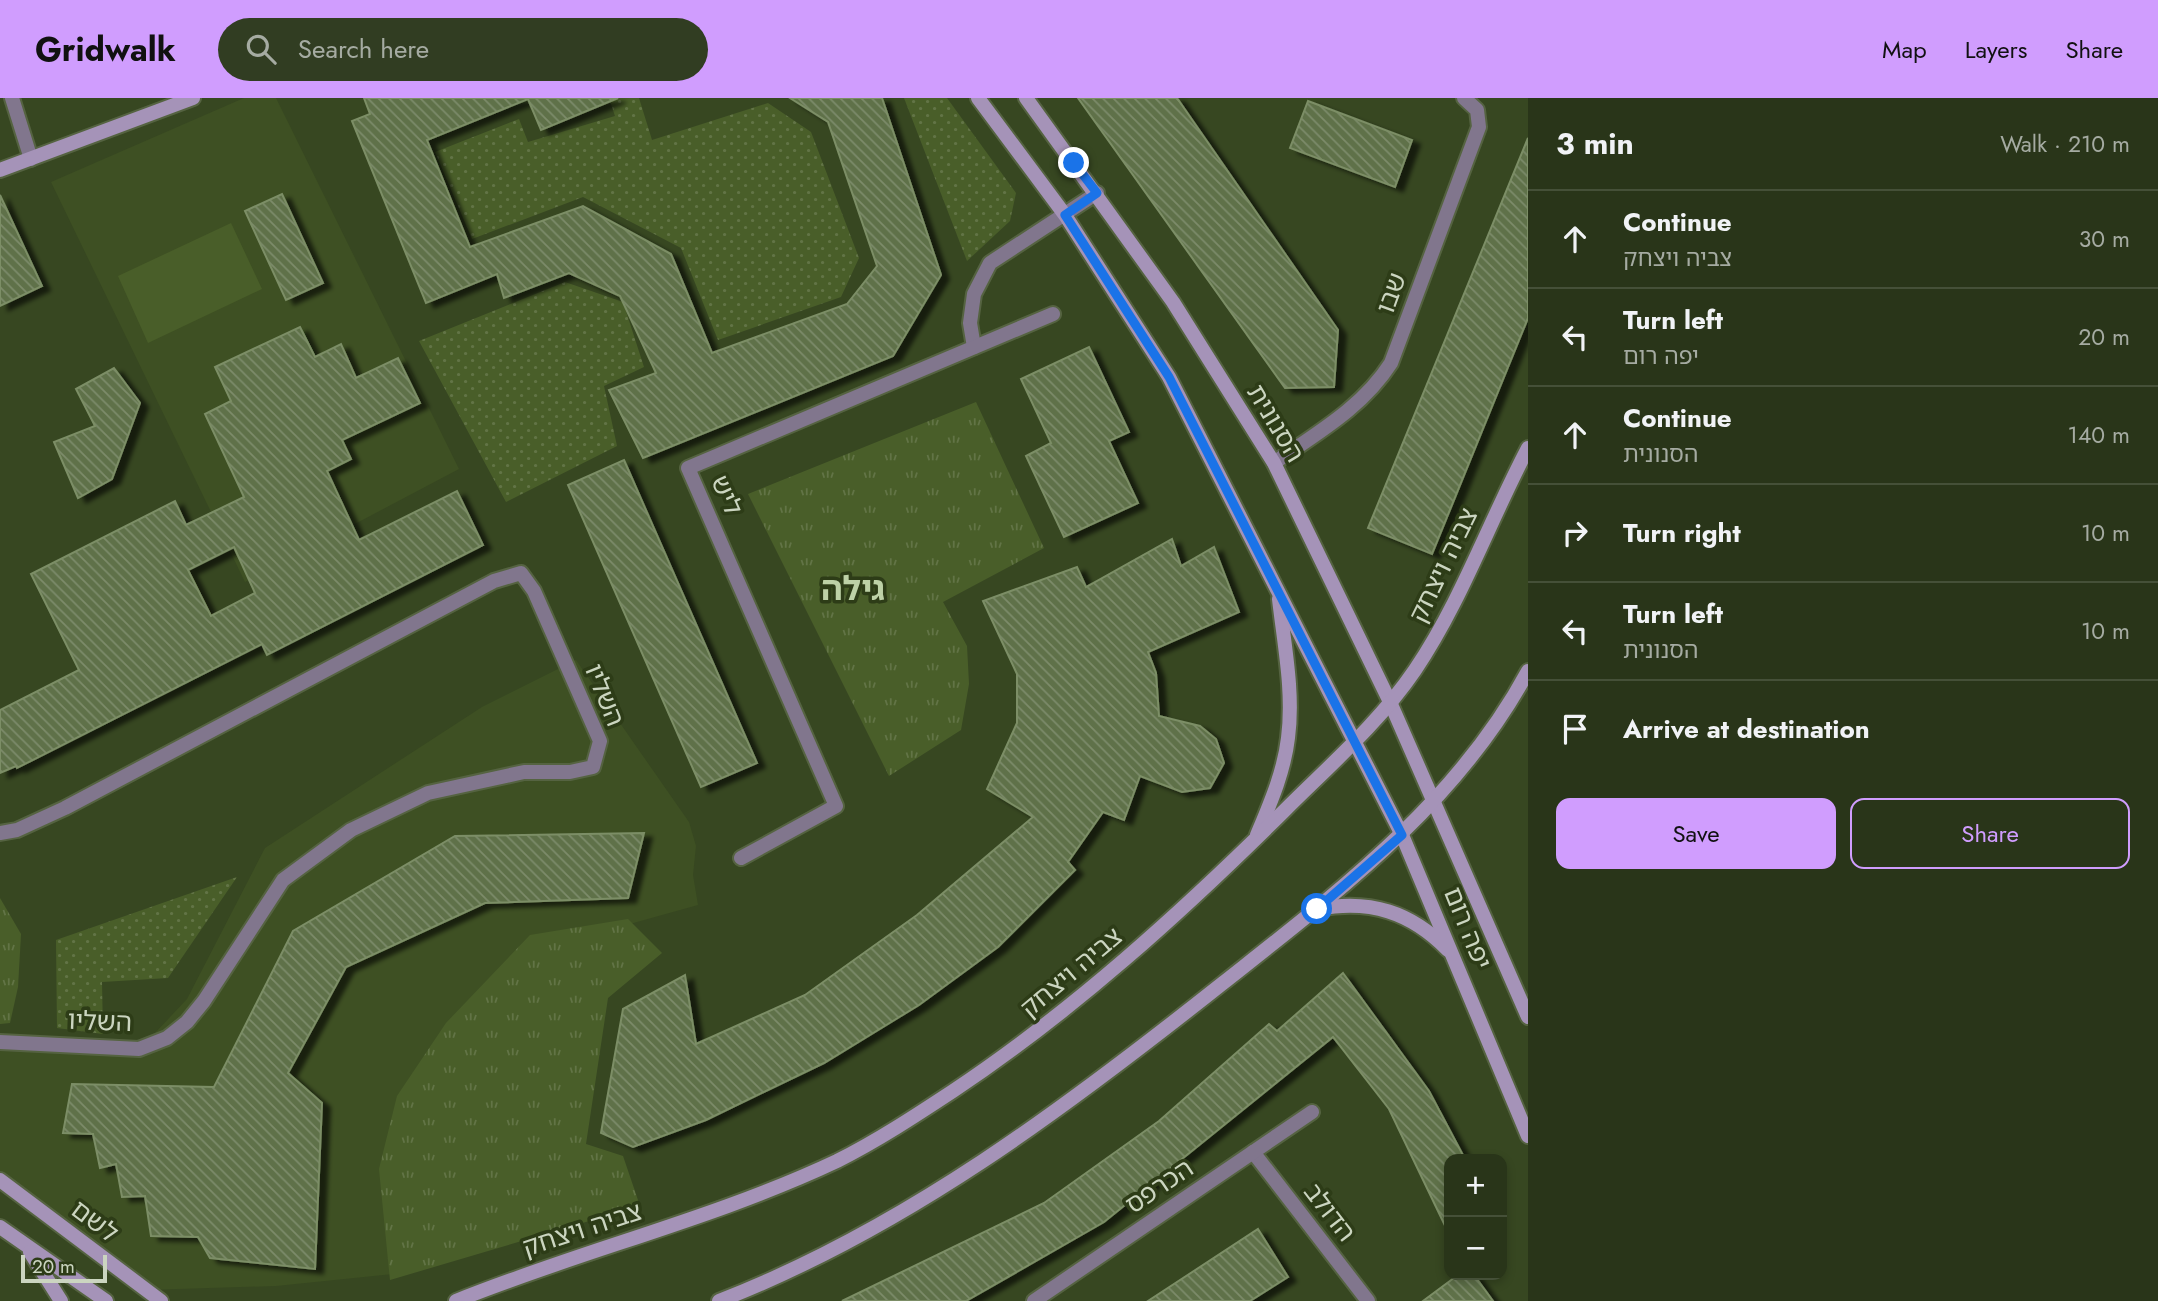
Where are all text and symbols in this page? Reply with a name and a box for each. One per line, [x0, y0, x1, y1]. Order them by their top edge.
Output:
search box [218, 18, 708, 81]
text: Gridwalk [35, 26, 176, 73]
icon: search [242, 30, 280, 68]
text: Search here [298, 30, 429, 68]
text: Map [1882, 32, 1927, 67]
text: Layers [1965, 32, 2027, 67]
text: Share [2065, 32, 2123, 67]
text: 3 min [1556, 122, 1634, 165]
text: Walk · 210 m [2000, 127, 2130, 161]
route end [1058, 147, 1089, 178]
text: Continue [1623, 203, 1732, 241]
icon: ahead [1556, 220, 1594, 258]
text: 30 m [2079, 222, 2130, 256]
text: צביה ויצחק [1623, 241, 1732, 275]
street label: שבו [1366, 267, 1416, 319]
text: Turn left [1623, 301, 1723, 339]
icon: left [1556, 318, 1594, 356]
text: 20 m [2078, 320, 2130, 354]
text: יפה רום [1623, 339, 1699, 373]
street label: הסנונית [1238, 377, 1314, 469]
text: Continue [1623, 399, 1732, 437]
icon: ahead [1556, 416, 1594, 454]
text: 140 m [2068, 418, 2130, 452]
text: הסנונית [1623, 437, 1698, 471]
street label: ליש [701, 469, 753, 521]
street label: צביה ויצחק [1399, 501, 1487, 629]
icon: right [1556, 514, 1594, 552]
text: Turn right [1623, 514, 1741, 552]
text: 10 m [2081, 516, 2130, 550]
district label: גילה [821, 565, 885, 612]
text: Turn left [1623, 595, 1723, 633]
icon: left [1556, 612, 1594, 650]
text: 10 m [2081, 614, 2130, 648]
text: הסנונית [1623, 633, 1698, 667]
street label: השליו [575, 658, 635, 732]
icon: arrive [1556, 710, 1594, 748]
text: Arrive at destination [1623, 710, 1870, 748]
button: Save [1556, 798, 1836, 869]
button: Share [1850, 798, 2130, 869]
street label: יפה רום [1434, 881, 1502, 975]
route start [1301, 893, 1332, 924]
street label: צביה ויצחק [1012, 918, 1130, 1026]
street label: השליו [67, 1001, 133, 1041]
street label: הכרפס [1117, 1149, 1201, 1223]
map controls [1444, 1154, 1507, 1280]
button: + [1444, 1154, 1507, 1217]
street label: הדולב [1295, 1174, 1365, 1250]
street label: לשם [63, 1191, 127, 1251]
street label: צביה ויצחק [517, 1192, 647, 1266]
button: − [1444, 1217, 1507, 1280]
scale bar [21, 1252, 107, 1284]
text: 20 m [32, 1253, 75, 1280]

